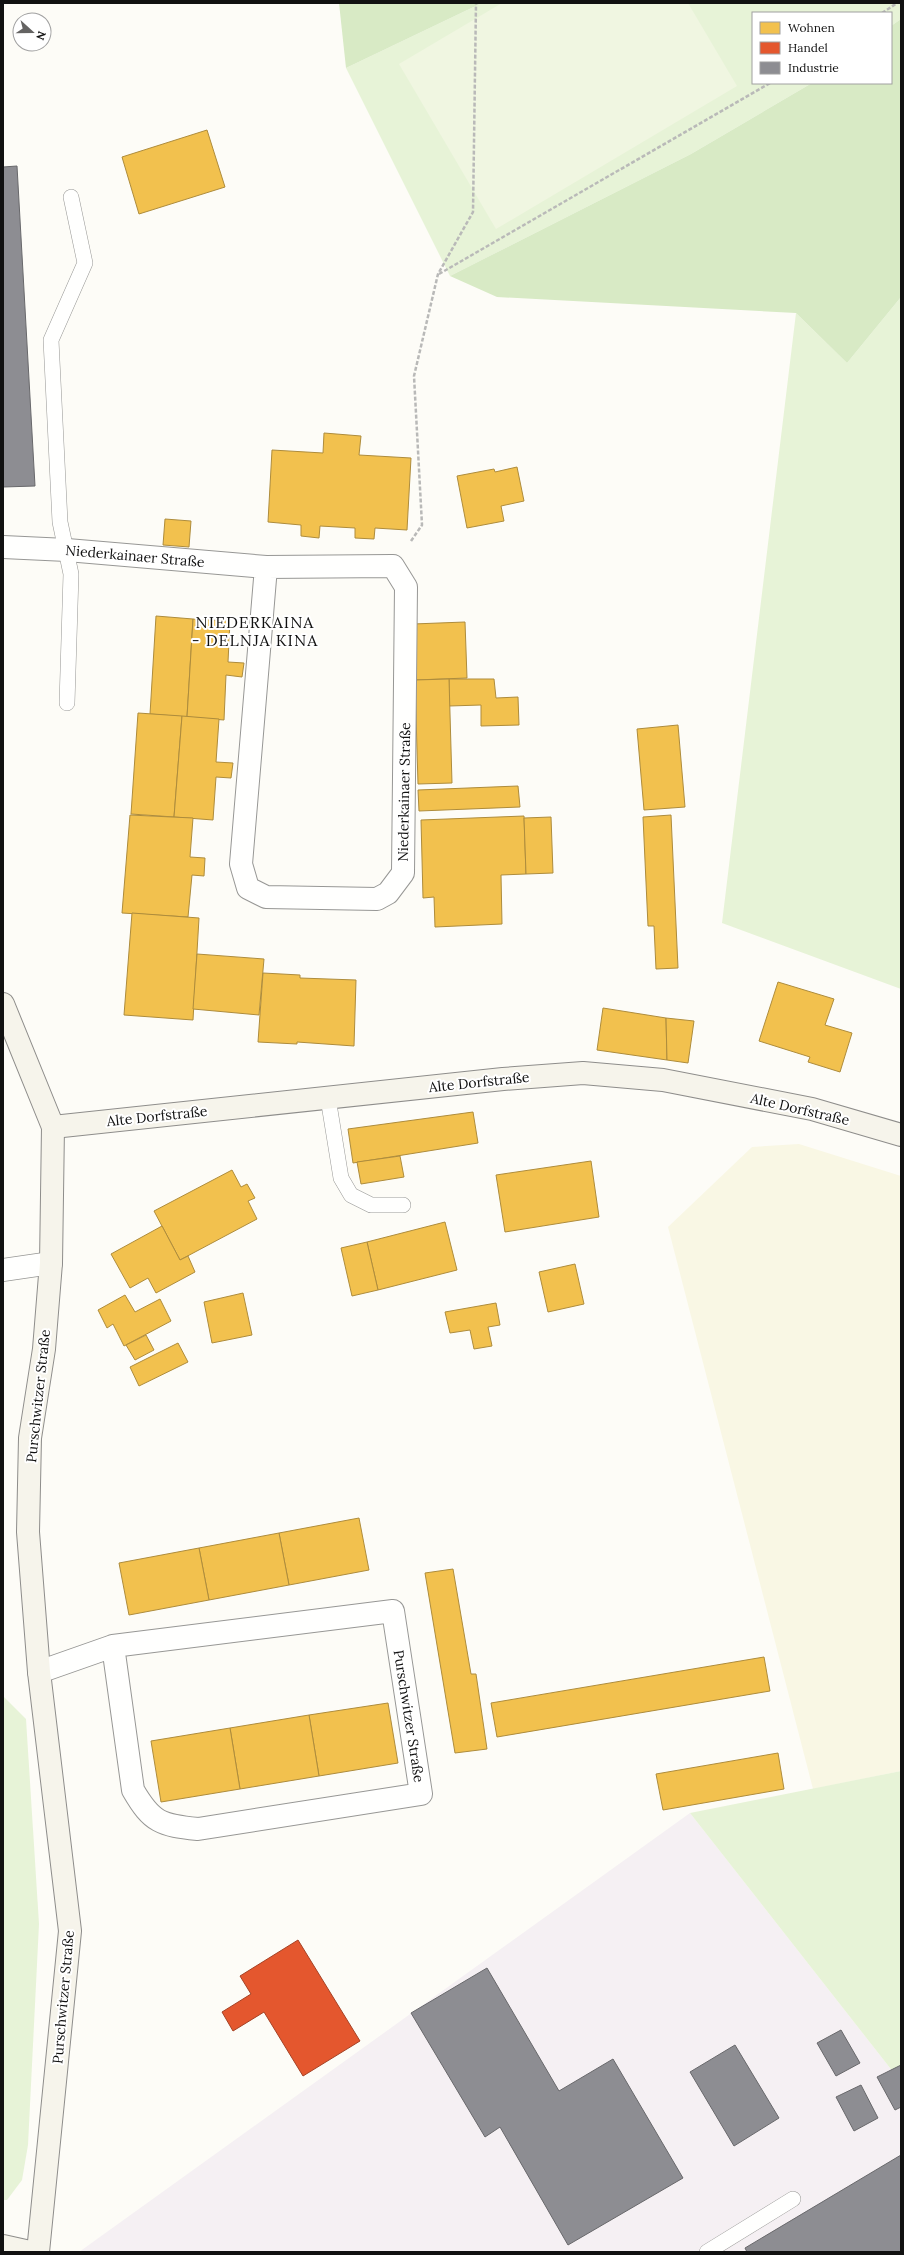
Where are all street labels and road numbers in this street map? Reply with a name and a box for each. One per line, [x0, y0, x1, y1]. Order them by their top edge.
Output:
street label: Niederkainaer Straße [65, 541, 206, 571]
street label: Niederkainaer Straße [394, 722, 414, 862]
street label: Alte Dorfstraße [427, 1068, 531, 1096]
street label: Alte Dorfstraße [748, 1089, 852, 1129]
street label: Alte Dorfstraße [105, 1102, 209, 1130]
street label: Purschwitzer Straße [22, 1328, 54, 1464]
street label: Purschwitzer Straße [390, 1648, 428, 1784]
street label: Purschwitzer Straße [48, 1929, 78, 2064]

